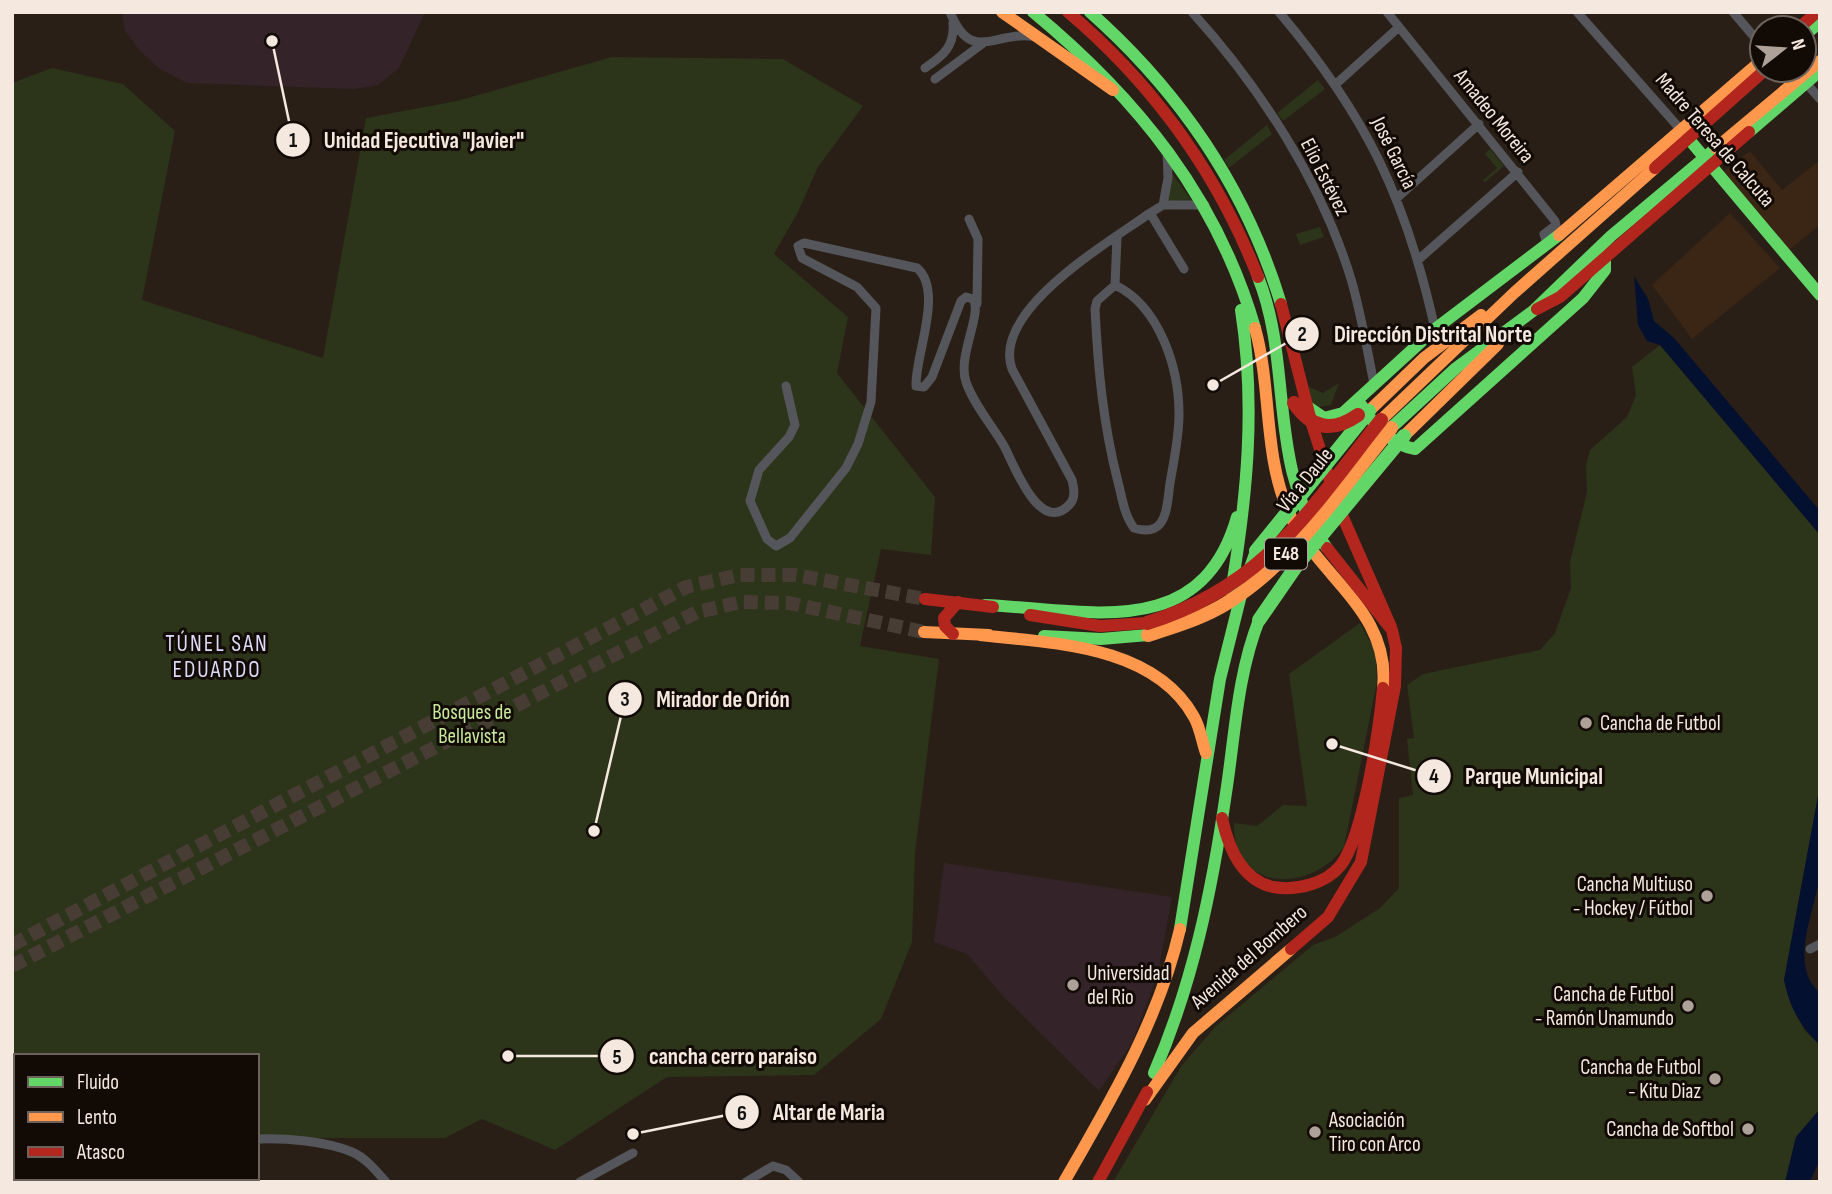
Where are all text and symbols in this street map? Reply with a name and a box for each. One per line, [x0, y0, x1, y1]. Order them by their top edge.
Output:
north arrow [1748, 14, 1818, 84]
text: N [1785, 36, 1810, 53]
street label: Amadeo Moreira [1448, 63, 1539, 168]
street label: Madre Teresa de Calcuta [1650, 68, 1780, 212]
street label: José García [1365, 112, 1422, 193]
callout: Unidad Ejecutiva "Javier" [275, 118, 538, 162]
text: Unidad Ejecutiva "Javier" [324, 127, 524, 155]
text: 1 [289, 128, 297, 153]
street label: Elio Estévez [1295, 134, 1355, 220]
callout: Dirección Distrital Norte [1285, 312, 1546, 356]
text: Dirección Distrital Norte [1334, 321, 1532, 349]
text: 2 [1297, 322, 1307, 347]
street label: Vía a Daule [1271, 443, 1339, 517]
road number: E48 [1265, 538, 1307, 569]
district label: TÚNEL SAN EDUARDO [165, 630, 269, 684]
callout: Mirador de Orión [608, 677, 804, 721]
text: Mirador de Orión [656, 686, 790, 714]
text: 3 [620, 687, 630, 712]
park label: Bosques de Bellavista [432, 700, 512, 749]
place label: Cancha de Futbol [1600, 711, 1721, 736]
marker: Cancha de Futbol [1578, 715, 1594, 731]
callout: Parque Municipal [1416, 754, 1617, 798]
text: Parque Municipal [1465, 763, 1603, 791]
text: 4 [1429, 764, 1439, 789]
place label: Cancha Multiuso - Hockey / Fútbol [1573, 872, 1693, 921]
marker: Cancha Multiuso - Hockey / Fútbol [1699, 888, 1715, 904]
street label: Avenida del Bombero [1185, 900, 1312, 1015]
place label: Universidad del Rio [1087, 961, 1169, 1010]
marker: Universidad del Rio [1065, 977, 1081, 993]
place label: Cancha de Futbol - Ramón Unamundo [1535, 982, 1674, 1031]
marker: Cancha de Futbol - Ramón Unamundo [1680, 998, 1696, 1014]
callout: cancha cerro paraiso [600, 1034, 831, 1078]
text: cancha cerro paraiso [649, 1043, 817, 1071]
text: 5 [612, 1045, 622, 1070]
legend [14, 1054, 259, 1180]
place label: Cancha de Futbol - Kitu Diaz [1580, 1055, 1701, 1104]
text: Fluido [77, 1070, 119, 1095]
marker: Cancha de Futbol - Kitu Diaz [1707, 1071, 1723, 1087]
callout: Altar de Maria [724, 1090, 899, 1134]
text: Altar de Maria [772, 1099, 885, 1127]
text: 6 [737, 1101, 747, 1126]
text: Lento [77, 1105, 117, 1130]
place label: Asociación Tiro con Arco [1328, 1108, 1421, 1157]
place label: Cancha de Softbol [1606, 1117, 1734, 1142]
marker: Cancha de Softbol [1740, 1121, 1756, 1137]
marker: Asociación Tiro con Arco [1307, 1124, 1323, 1140]
text: Atasco [76, 1140, 125, 1165]

